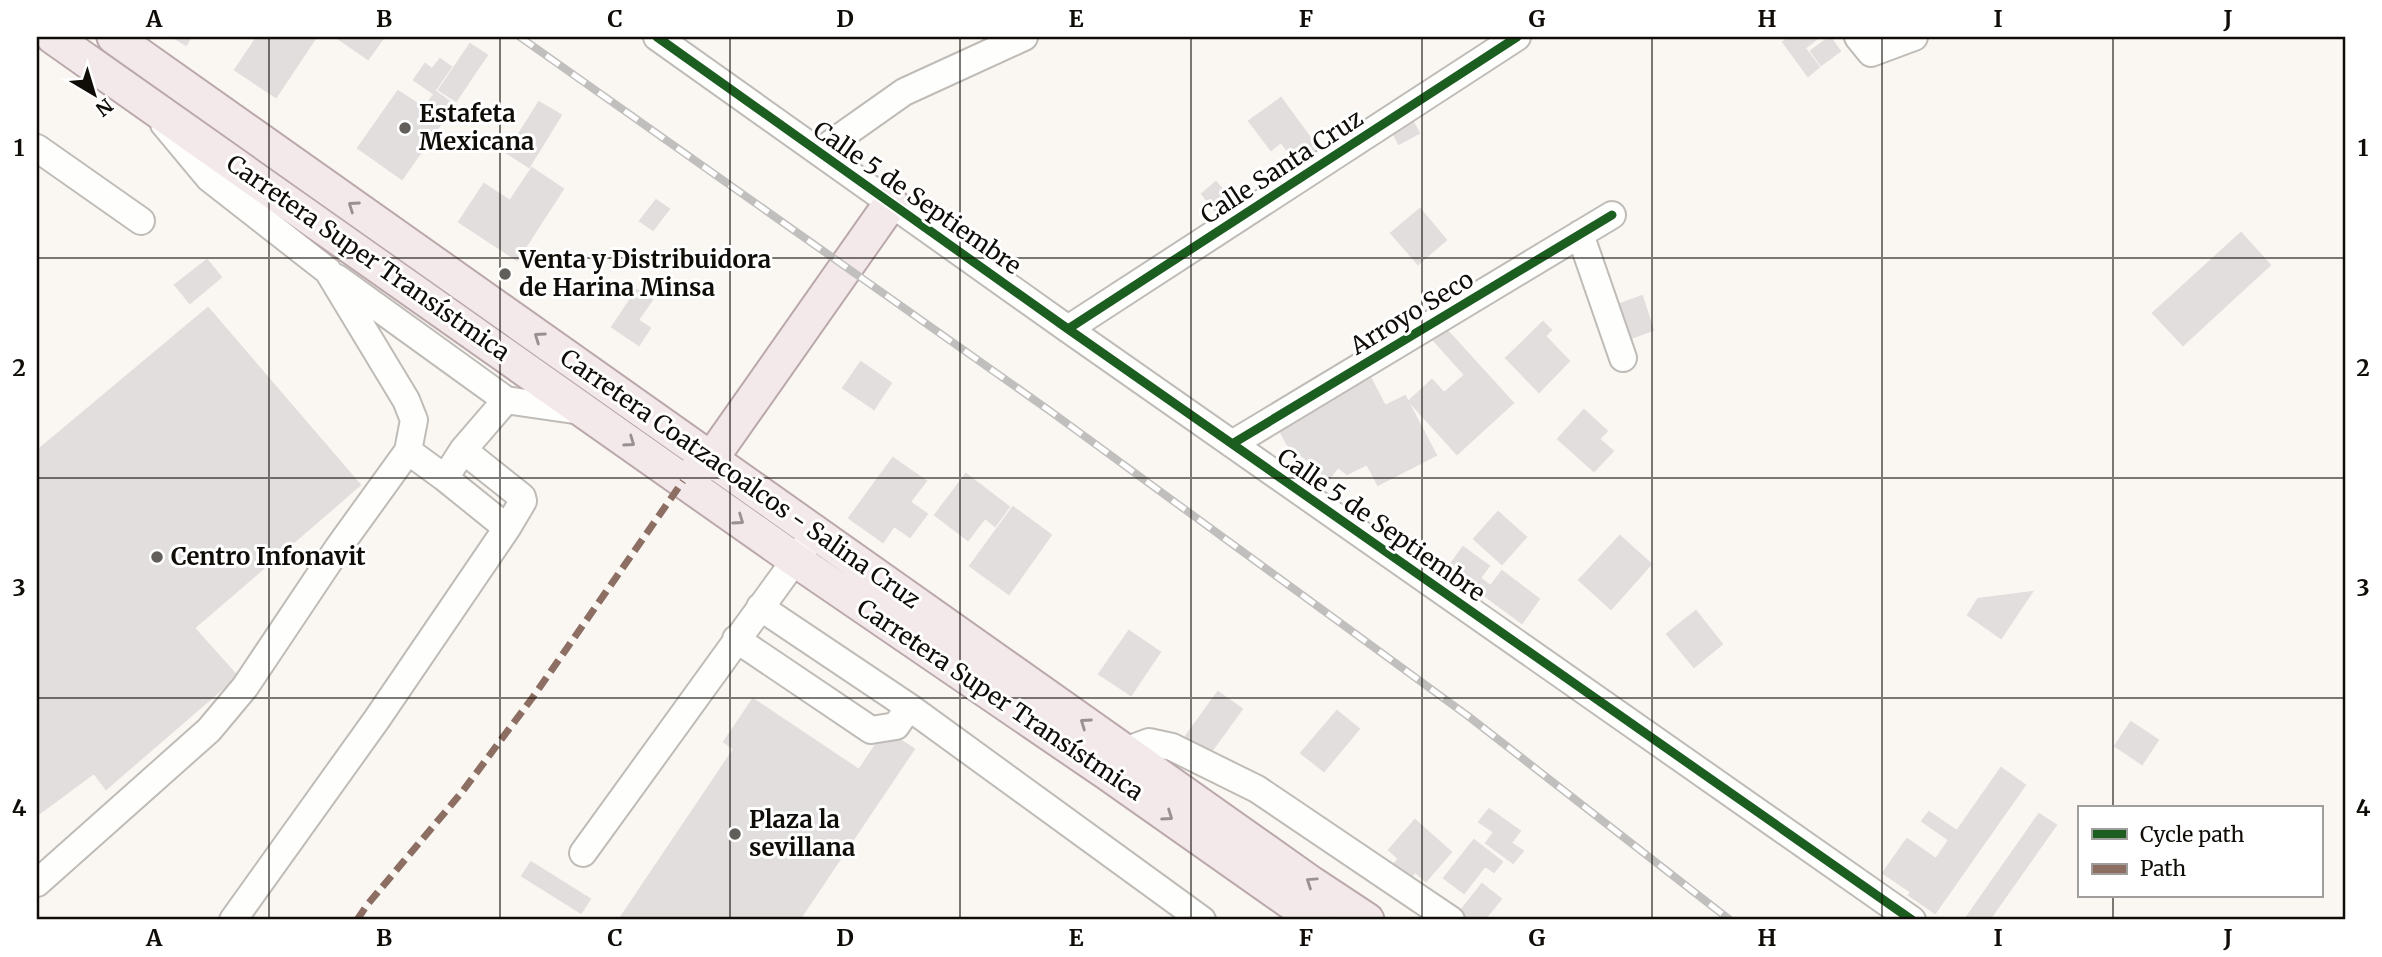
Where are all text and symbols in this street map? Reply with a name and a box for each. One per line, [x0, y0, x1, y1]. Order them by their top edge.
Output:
text: A [145, 4, 163, 33]
text: B [376, 4, 392, 33]
text: C [607, 4, 623, 33]
text: D [836, 4, 854, 33]
text: E [1068, 4, 1084, 33]
text: F [1299, 4, 1313, 33]
text: G [1529, 4, 1546, 33]
text: H [1758, 4, 1777, 33]
text: I [1993, 4, 2003, 33]
text: J [2222, 4, 2233, 33]
north arrow [60, 60, 130, 130]
text: N [91, 93, 118, 121]
place label: Estafeta Mexicana [419, 98, 534, 157]
street label: Calle Santa Cruz [1195, 103, 1369, 231]
street label: Calle 5 de Septiembre [807, 114, 1027, 281]
marker: Estafeta Mexicana [397, 120, 413, 136]
text: 1 [14, 133, 25, 162]
text: 1 [2358, 133, 2369, 162]
street label: Carretera Super Transístmica [221, 148, 516, 368]
one-way arrow [348, 202, 361, 214]
place label: Venta y Distribuidora de Harina Minsa [518, 244, 771, 303]
street label: Arroyo Seco [1343, 264, 1479, 362]
marker: Venta y Distribuidora de Harina Minsa [497, 266, 513, 282]
one-way arrow [534, 333, 547, 345]
street label: Carretera Coatzacoalcos - Salina Cruz [554, 342, 926, 615]
text: 2 [12, 353, 26, 382]
text: 2 [2356, 353, 2370, 382]
one-way arrow [622, 434, 635, 446]
street label: Calle 5 de Septiembre [1271, 441, 1491, 608]
one-way arrow [731, 512, 744, 524]
place label: Centro Infonavit [171, 541, 366, 572]
marker: Centro Infonavit [149, 549, 165, 565]
text: 3 [12, 573, 26, 602]
text: 3 [2356, 573, 2370, 602]
street label: Carretera Super Transístmica [851, 592, 1150, 807]
one-way arrow [1080, 719, 1093, 731]
text: 4 [12, 793, 27, 822]
text: 4 [2356, 793, 2371, 822]
place label: Plaza la sevillana [749, 804, 855, 863]
legend [2078, 806, 2322, 898]
one-way arrow [1160, 808, 1173, 820]
text: Cycle path [2140, 821, 2244, 848]
marker: Plaza la sevillana [727, 826, 743, 842]
text: Path [2140, 855, 2186, 882]
one-way arrow [1305, 877, 1318, 890]
text: A [145, 923, 163, 952]
text: B [376, 923, 392, 952]
text: C [607, 923, 623, 952]
text: D [836, 923, 854, 952]
text: E [1068, 923, 1084, 952]
text: F [1299, 923, 1313, 952]
text: G [1529, 923, 1546, 952]
text: H [1758, 923, 1777, 952]
text: I [1993, 923, 2003, 952]
text: J [2222, 923, 2233, 952]

